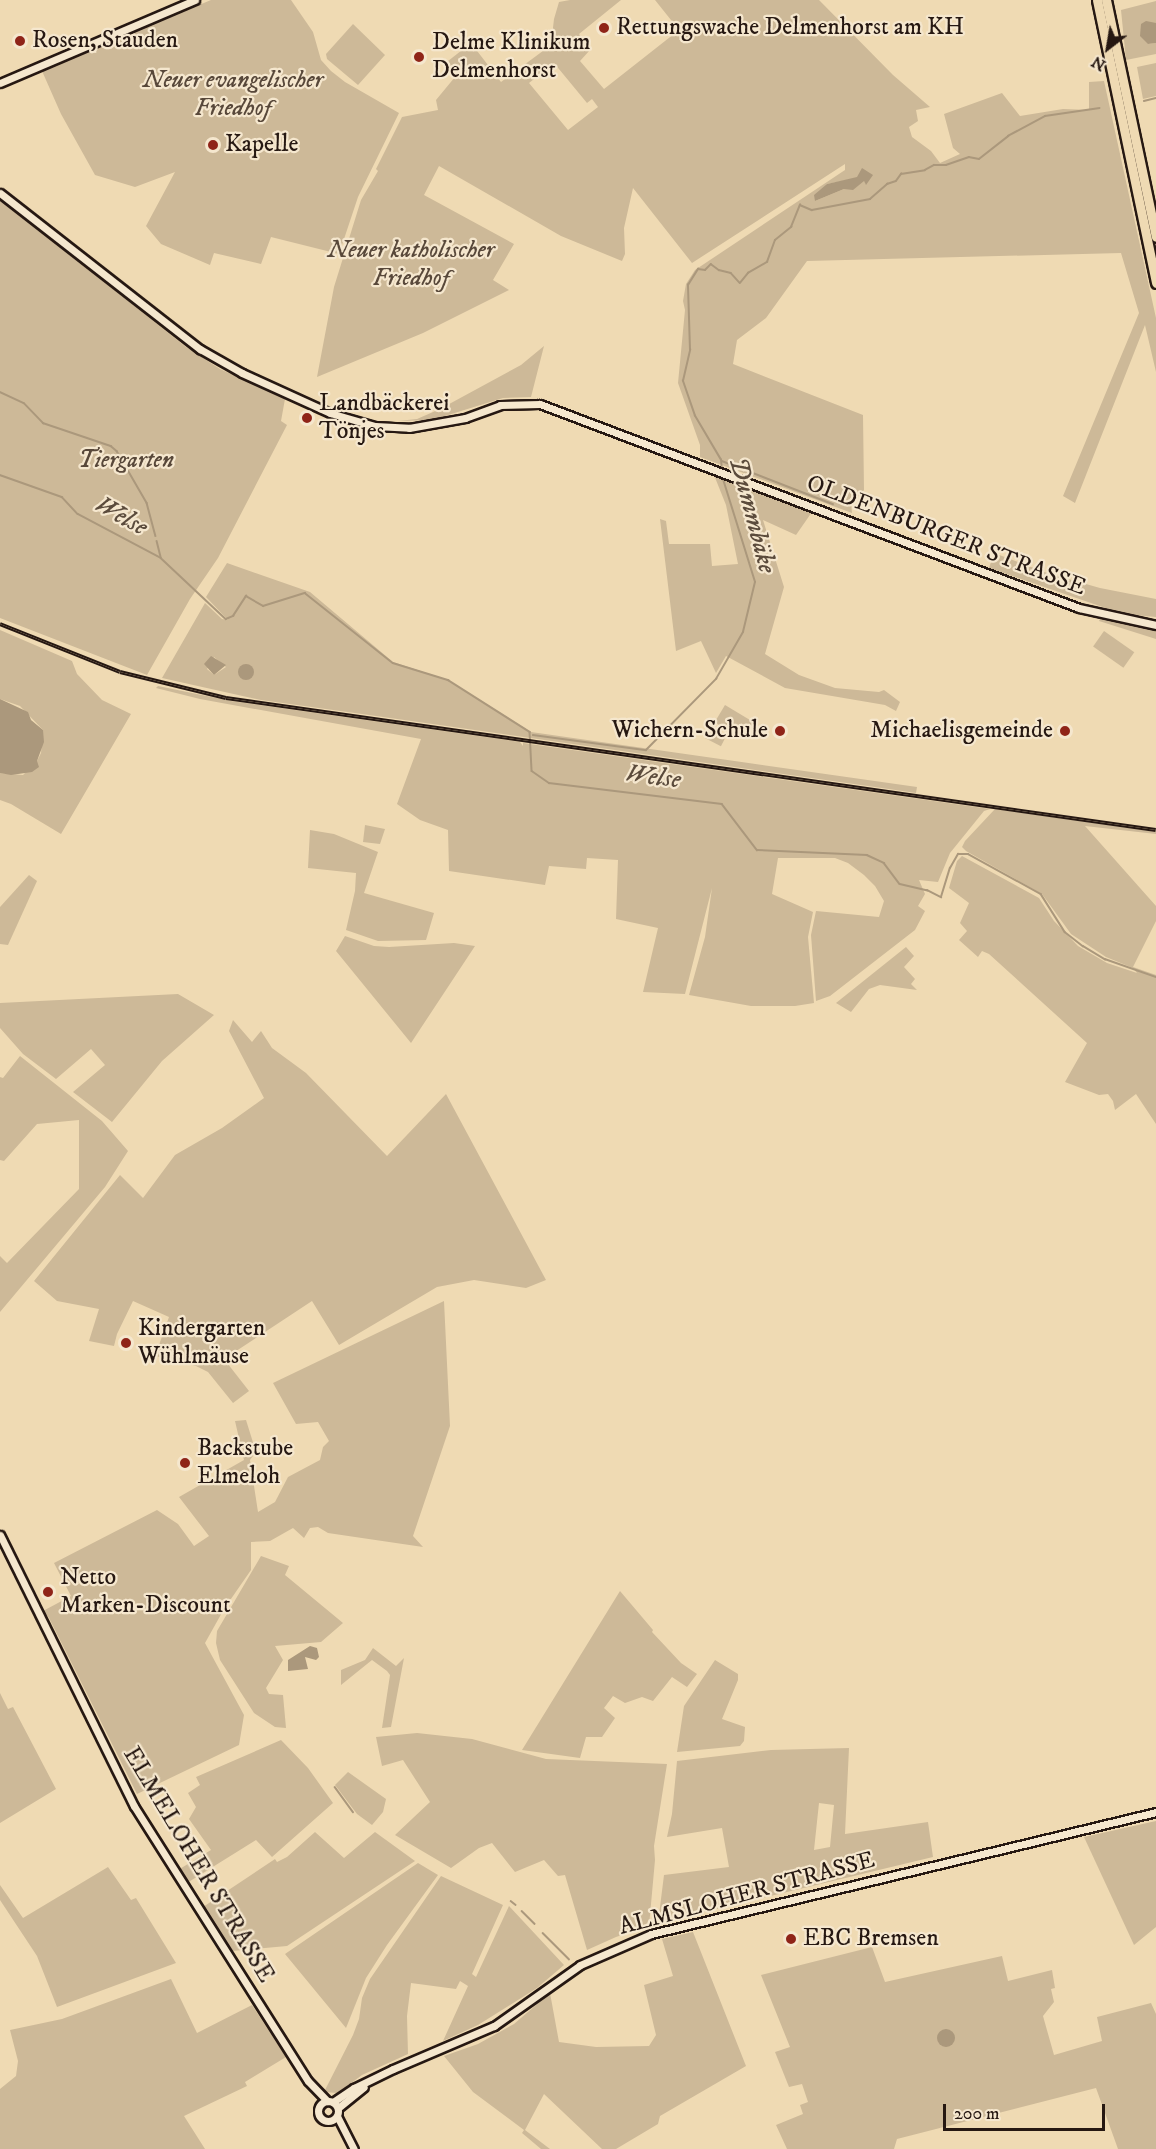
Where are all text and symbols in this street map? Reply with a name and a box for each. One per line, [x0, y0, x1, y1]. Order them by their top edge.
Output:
place label: Rettungswache Delmenhorst am KH [616, 14, 964, 42]
north arrow [1078, 18, 1138, 78]
marker: Rettungswache Delmenhorst am KH [597, 21, 611, 35]
place label: Rosen, Stauden [32, 27, 178, 55]
place label: Delme Klinikum Delmenhorst [432, 29, 590, 85]
marker: Rosen, Stauden [13, 34, 27, 48]
marker: Delme Klinikum Delmenhorst [410, 48, 428, 66]
text: N [1088, 51, 1110, 75]
park label: Neuer evangelischer Friedhof [143, 67, 323, 123]
place label: Kapelle [225, 131, 298, 159]
marker: Kapelle [206, 138, 220, 152]
park label: Neuer katholischer Friedhof [328, 237, 494, 293]
place label: Landbäckerei Tönjes [319, 390, 449, 446]
marker: Landbäckerei Tönjes [300, 411, 314, 425]
park label: Tiergarten [78, 447, 174, 475]
water label: Dummbäke [722, 454, 782, 576]
street label: OLDENBURGER STRASSE [802, 469, 1090, 603]
water label: Welse [89, 489, 153, 543]
place label: Wichern-Schule [612, 717, 768, 745]
place label: Michaelisgemeinde [870, 717, 1053, 745]
marker: Wichern-Schule [773, 724, 787, 738]
marker: Michaelisgemeinde [1058, 724, 1072, 738]
water label: Welse [624, 758, 682, 796]
place label: Kindergarten Wühlmäuse [138, 1315, 265, 1371]
marker: Kindergarten Wühlmäuse [119, 1336, 133, 1350]
place label: Backstube Elmeloh [197, 1435, 293, 1491]
marker: Backstube Elmeloh [178, 1456, 192, 1470]
place label: Netto Marken-Discount [60, 1564, 231, 1620]
marker: Netto Marken-Discount [41, 1585, 55, 1599]
street label: ELMELOHER STRASSE [116, 1742, 280, 1988]
street label: ALMSLOHER STRASSE [616, 1846, 878, 1942]
place label: EBC Bremsen [803, 1925, 939, 1953]
marker: EBC Bremsen [784, 1932, 798, 1946]
scale bar [946, 2092, 1108, 2130]
text: 200 m [954, 2103, 1000, 2125]

